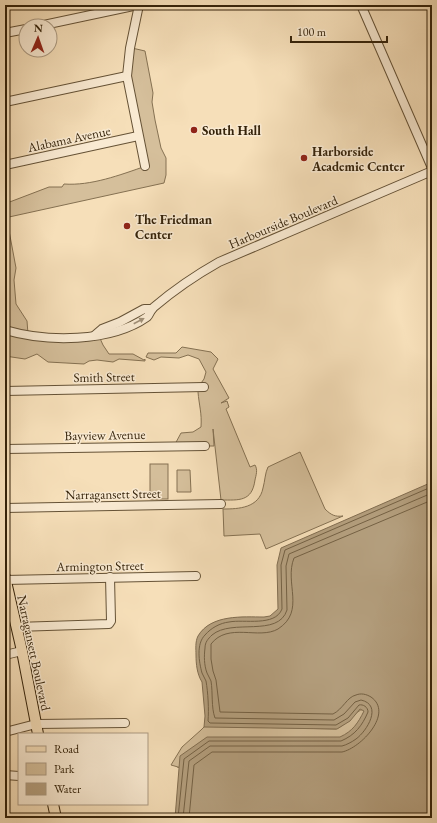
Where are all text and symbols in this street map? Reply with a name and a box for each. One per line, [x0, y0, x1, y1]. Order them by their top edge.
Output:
north arrow [18, 18, 58, 58]
scale bar [291, 18, 387, 44]
text: N [34, 21, 43, 35]
text: 100 m [297, 24, 327, 40]
street label: Alabama Avenue [25, 122, 112, 156]
place label: South Hall [202, 122, 261, 139]
marker: South Hall [189, 125, 199, 135]
place label: Harborside Academic Center [311, 143, 405, 175]
marker: Harborside Academic Center [299, 153, 309, 163]
street label: Harbourside Boulevard [226, 191, 340, 253]
place label: The Friedman Center [135, 211, 213, 243]
marker: The Friedman Center [122, 221, 132, 231]
one-way arrow [133, 318, 145, 325]
street label: Smith Street [73, 368, 135, 386]
street label: Bayview Avenue [64, 426, 146, 444]
street label: Narragansett Street [65, 485, 161, 503]
street label: Armington Street [55, 557, 144, 575]
street label: Narragansett Boulevard [13, 594, 55, 713]
legend [18, 733, 148, 805]
text: Road [54, 741, 80, 757]
text: Park [54, 761, 75, 777]
text: Water [54, 781, 81, 797]

